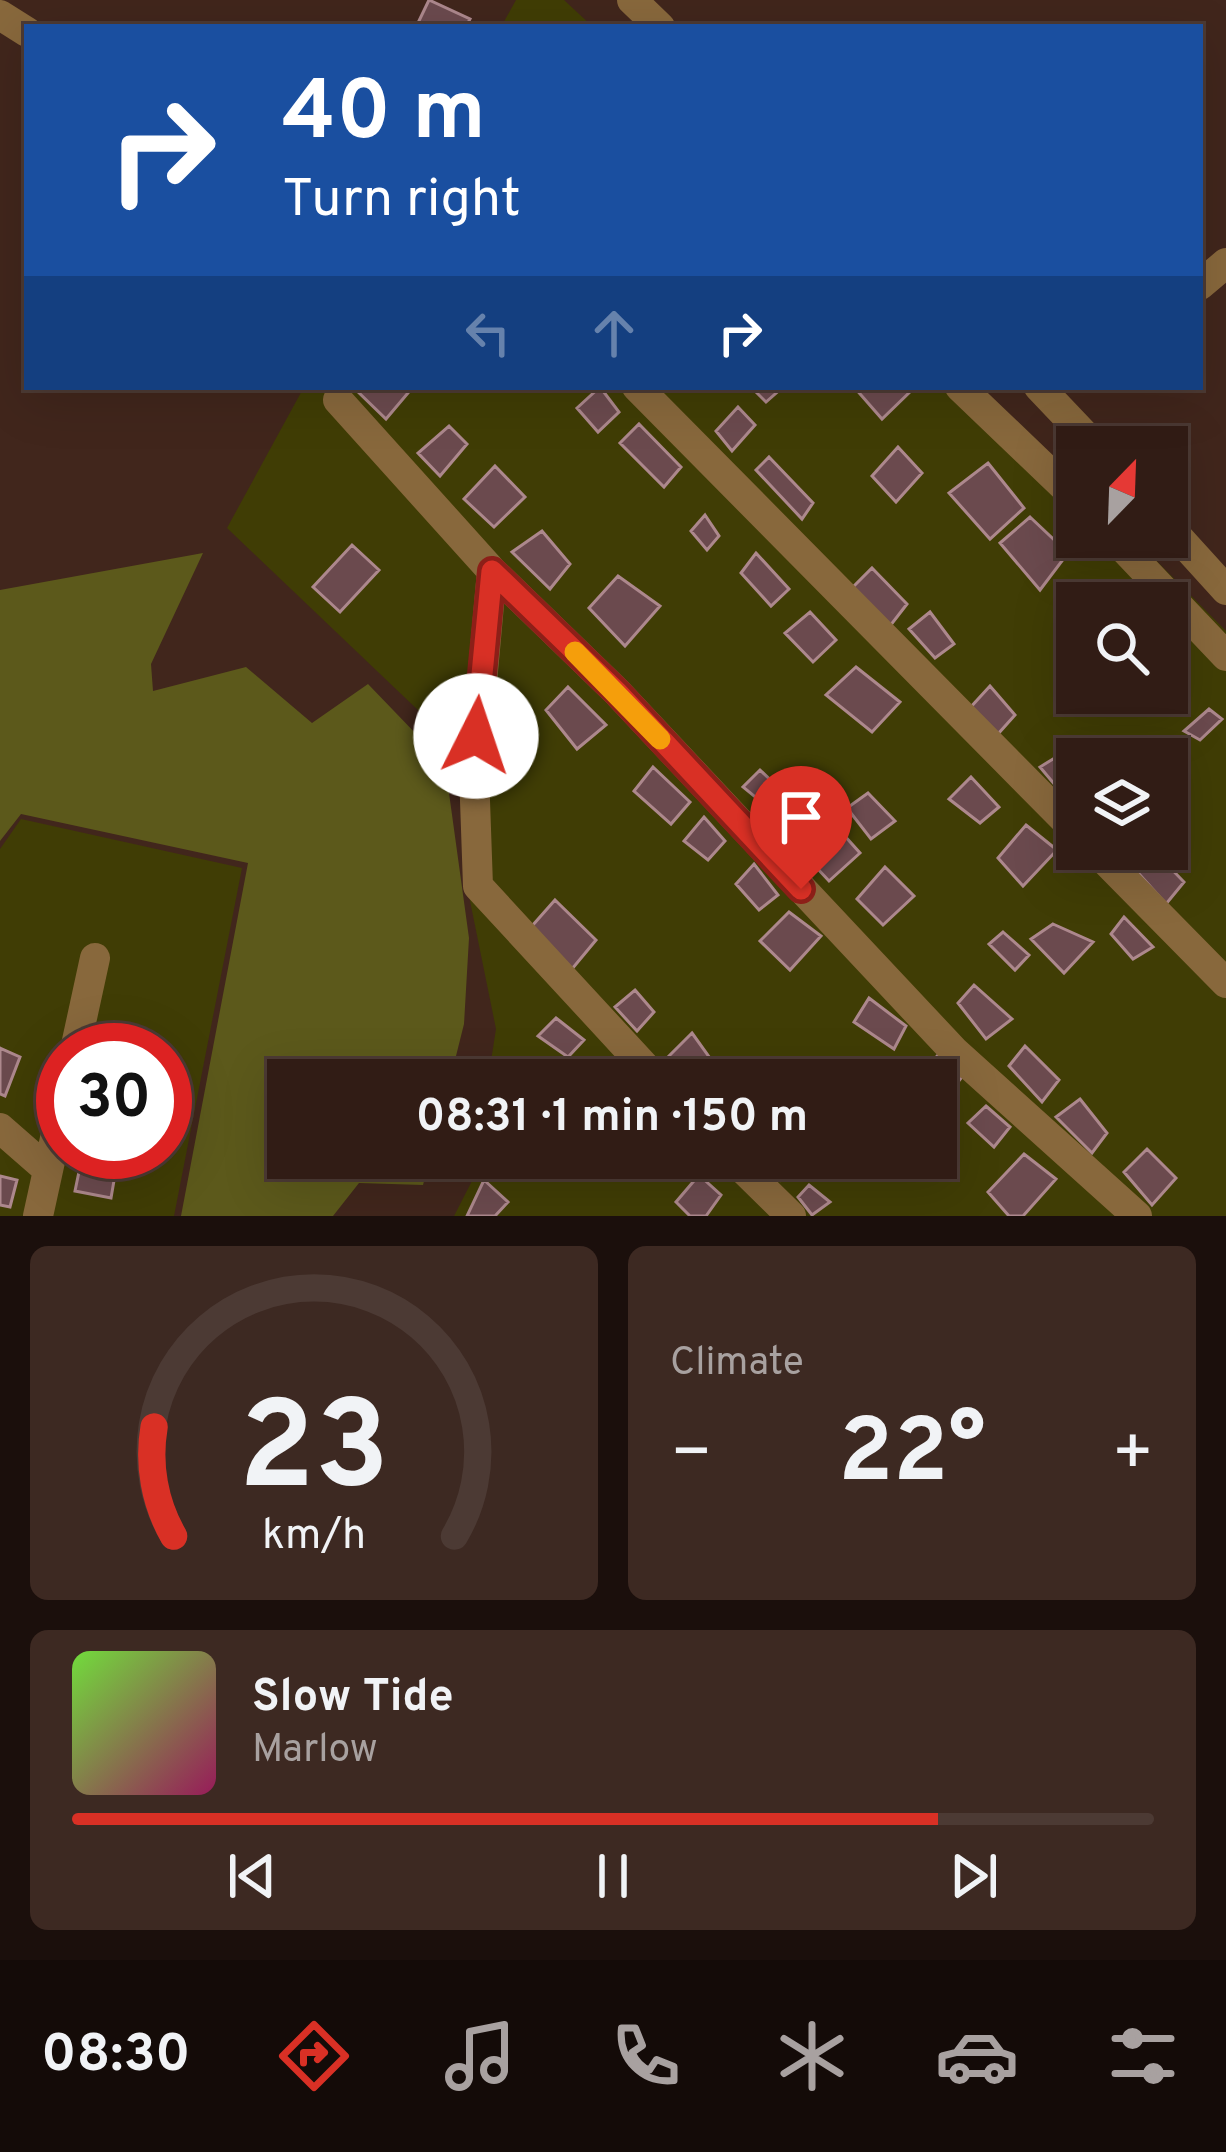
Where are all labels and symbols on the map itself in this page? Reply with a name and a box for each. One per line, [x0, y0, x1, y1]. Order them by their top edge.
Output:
north arrow [1056, 426, 1188, 558]
position arrow [413, 673, 539, 799]
pin [750, 766, 852, 889]
speed limit sign: 30 [36, 1023, 192, 1179]

